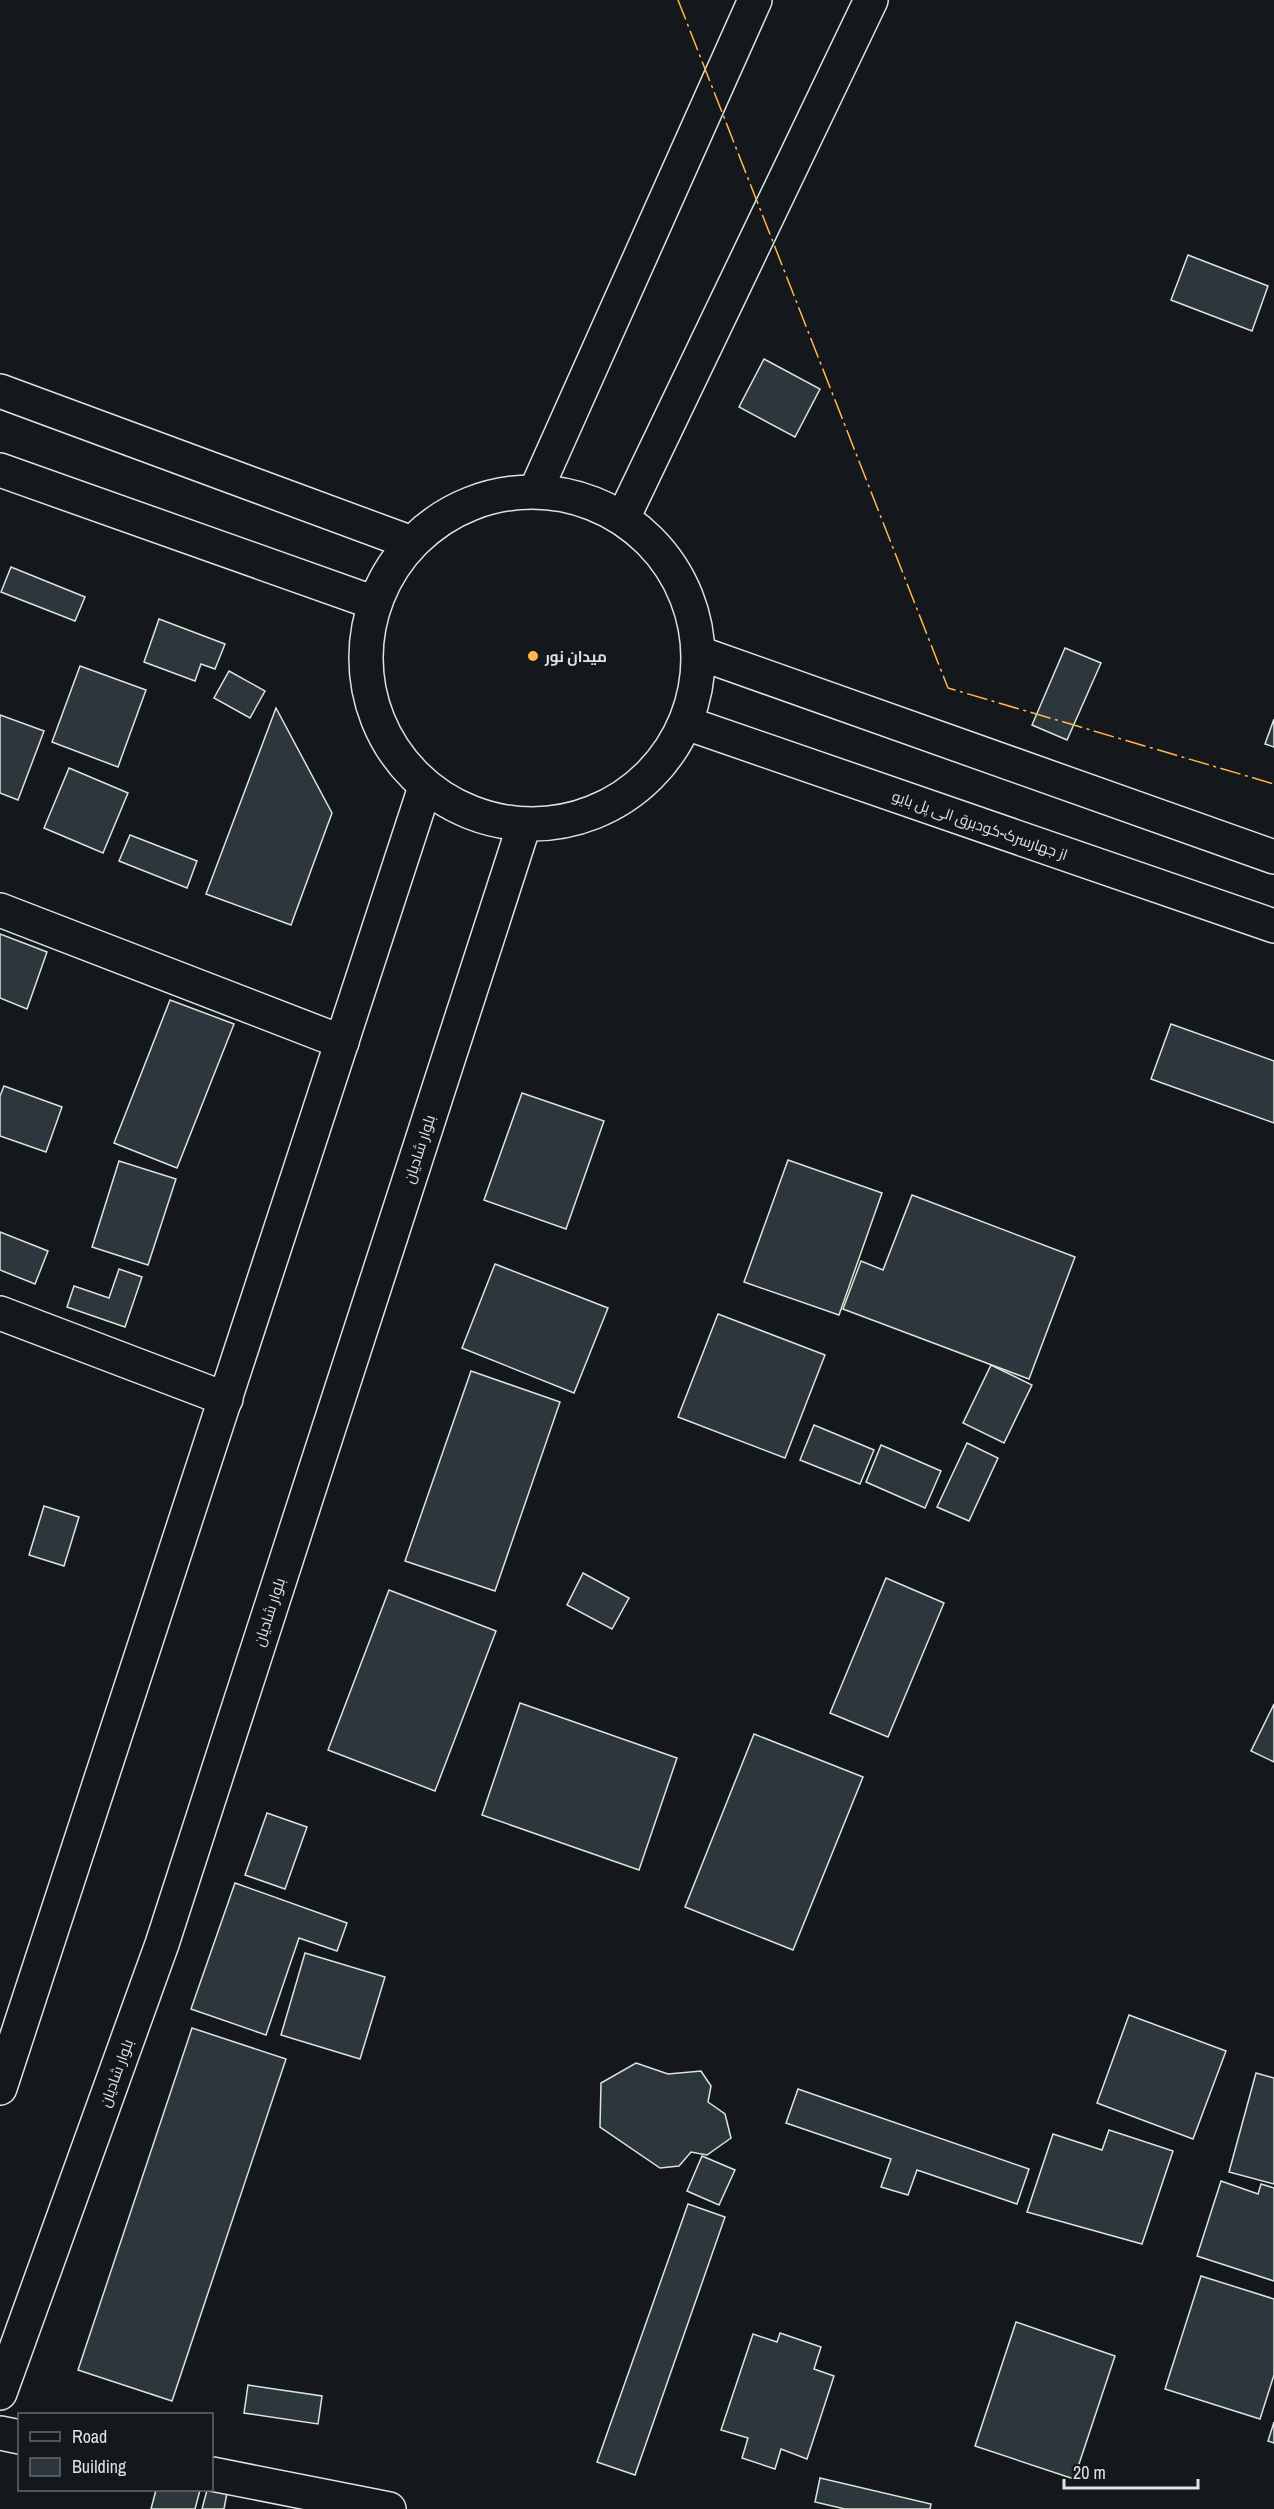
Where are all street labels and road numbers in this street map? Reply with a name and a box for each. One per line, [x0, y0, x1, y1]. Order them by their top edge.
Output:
street label: از جهارسرک-کودبرق الی پل بایو [889, 785, 1071, 865]
street label: بلوار شادیان [398, 1112, 440, 1186]
street label: بلوار شادیان [248, 1575, 290, 1649]
street label: بلوار شادیان [94, 2036, 138, 2110]

